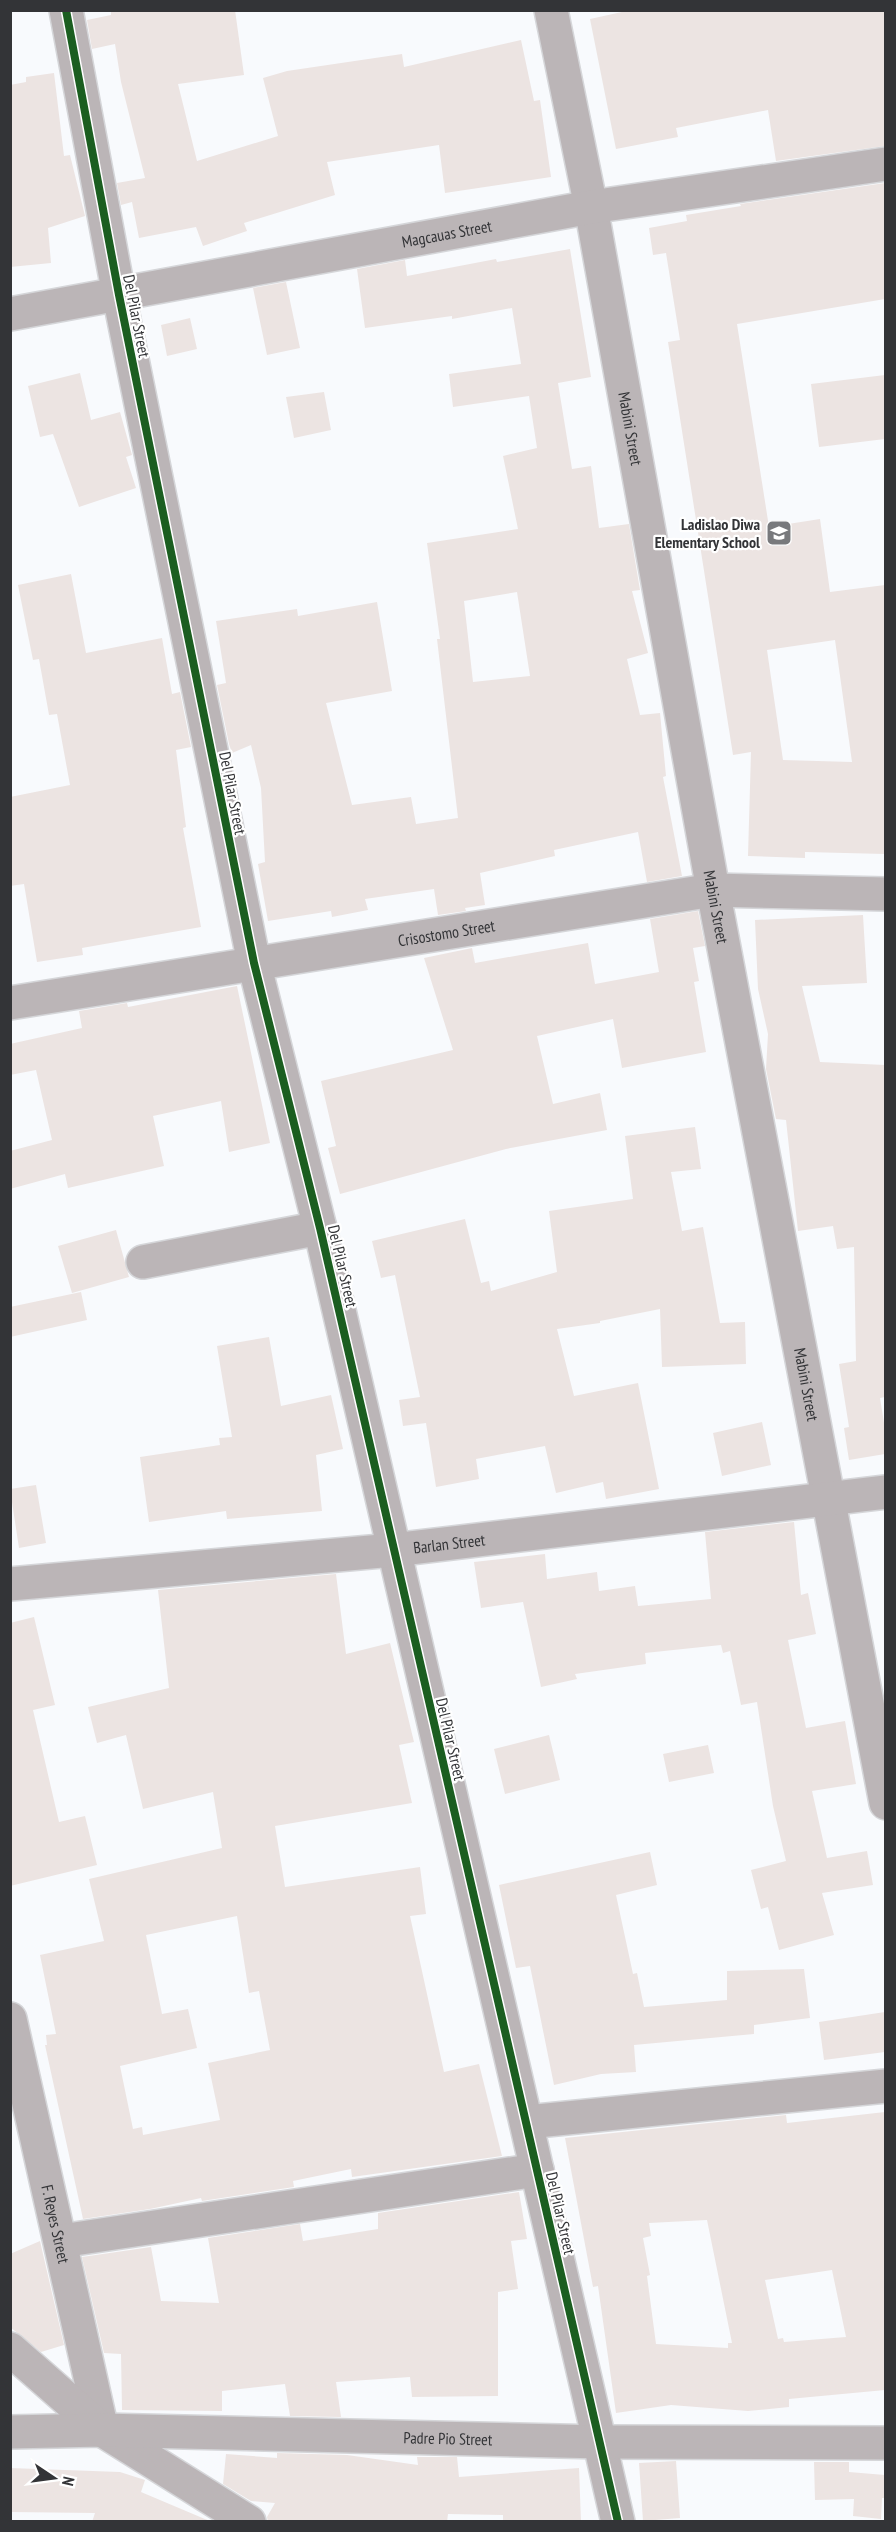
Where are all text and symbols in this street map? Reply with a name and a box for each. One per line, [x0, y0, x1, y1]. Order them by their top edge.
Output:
street label: Magcauas Street [400, 215, 494, 252]
street label: Del Pilar Street [119, 273, 155, 360]
street label: Mabini Street [614, 390, 647, 467]
place label: Ladislao Diwa Elementary School [655, 514, 760, 552]
school or university icon: Ladislao Diwa Elementary School [764, 518, 794, 548]
street label: Del Pilar Street [215, 750, 251, 837]
street label: Mabini Street [700, 869, 733, 946]
street label: Crisostomo Street [396, 915, 497, 950]
street label: Del Pilar Street [324, 1223, 362, 1310]
street label: Mabini Street [790, 1346, 824, 1423]
street label: Barlan Street [412, 1529, 487, 1558]
street label: Del Pilar Street [432, 1696, 470, 1783]
street label: Del Pilar Street [542, 2170, 580, 2257]
street label: F. Reyes Street [37, 2183, 74, 2266]
street label: Padre Pio Street [403, 2427, 493, 2449]
north arrow [24, 2448, 84, 2508]
text: N [58, 2475, 79, 2488]

